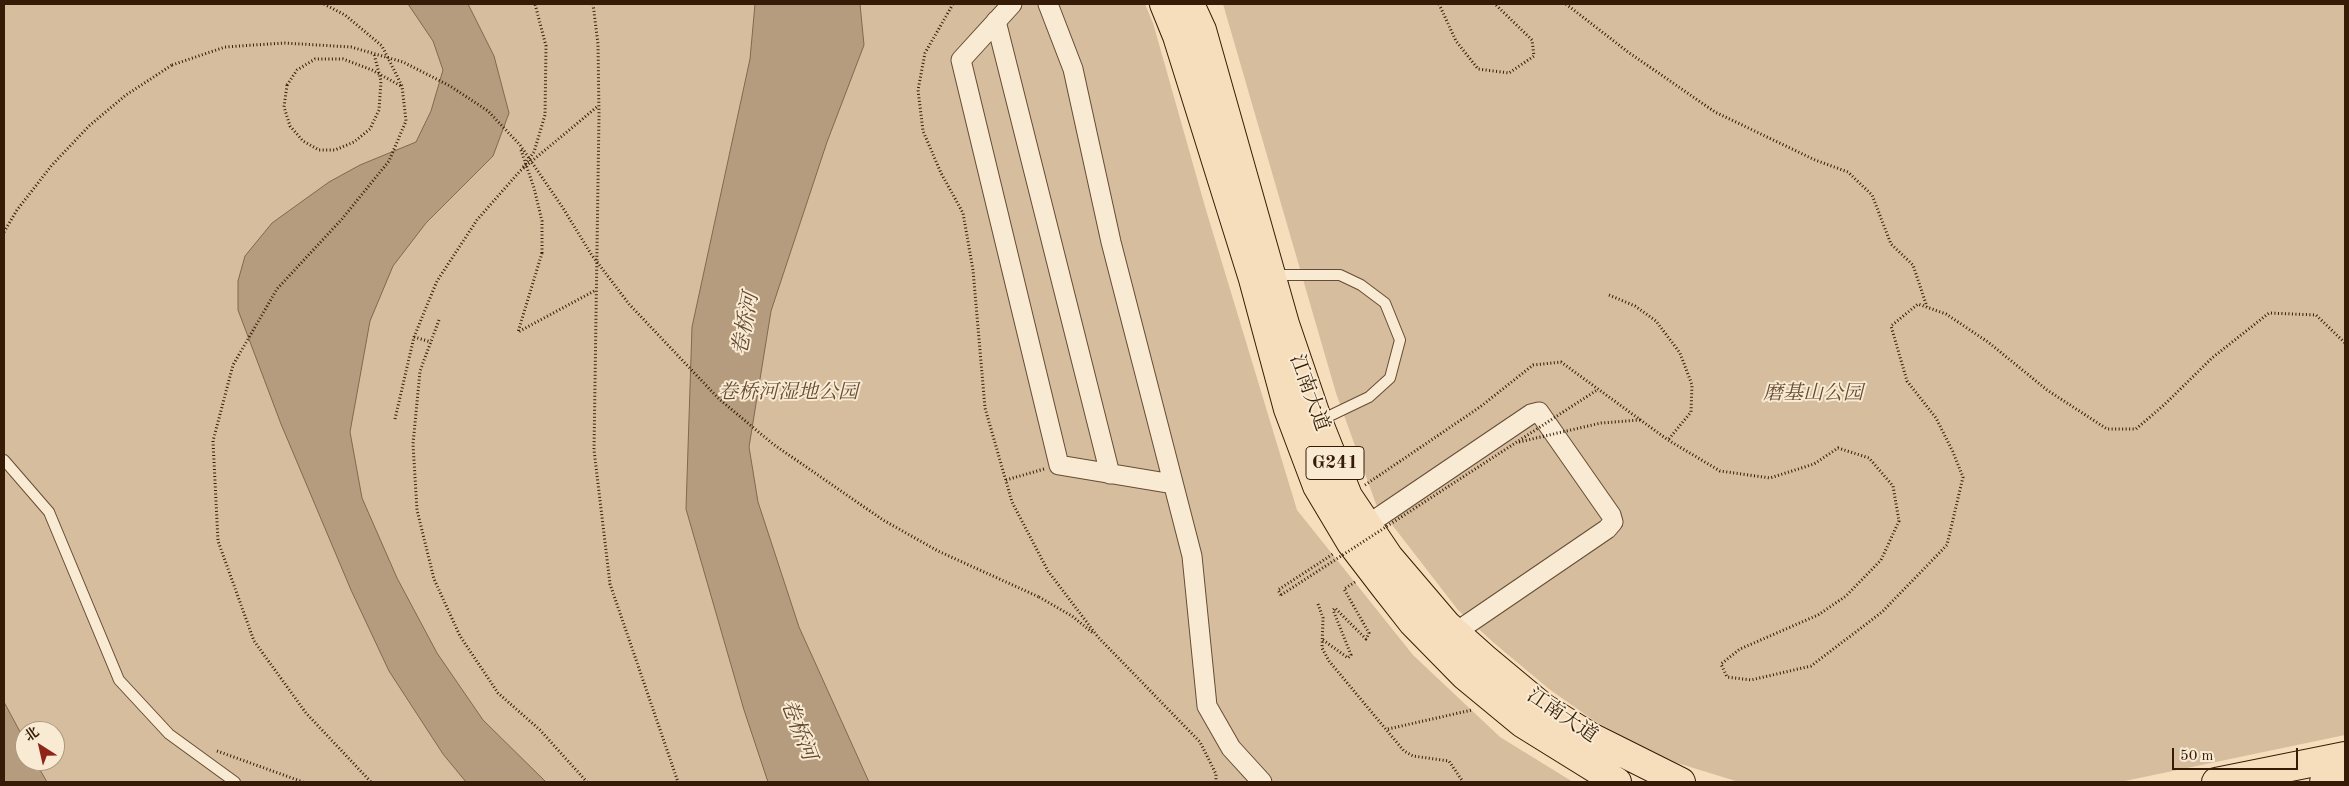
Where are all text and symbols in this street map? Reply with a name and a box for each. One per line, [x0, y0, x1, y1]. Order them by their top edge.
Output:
water label: 卷桥河 [728, 291, 764, 357]
street label: 江南大道 [1284, 351, 1334, 435]
park label: 卷桥河湿地公园 [718, 381, 858, 405]
park label: 磨基山公园 [1763, 382, 1863, 406]
road number: G241 [1306, 446, 1364, 479]
street label: 江南大道 [1522, 684, 1602, 748]
water label: 卷桥河 [775, 696, 821, 764]
north arrow [15, 721, 65, 771]
text: 北 [22, 725, 42, 744]
scale bar [2174, 738, 2300, 770]
text: 50 m [2180, 749, 2214, 764]

